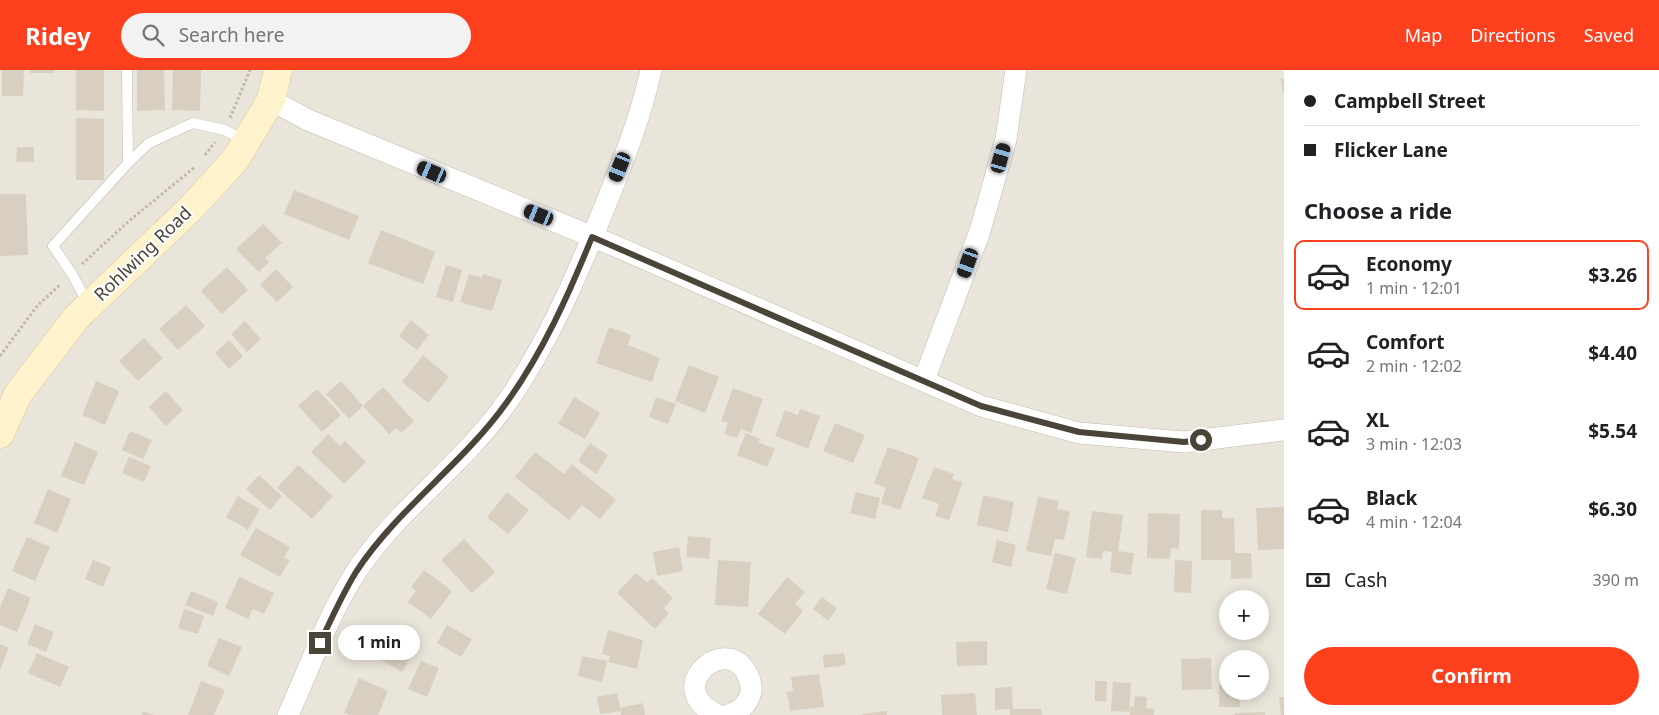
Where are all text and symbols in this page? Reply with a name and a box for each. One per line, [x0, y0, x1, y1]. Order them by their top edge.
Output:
search box [121, 13, 471, 58]
text: Ridey [25, 19, 91, 52]
icon: search [139, 21, 167, 49]
text: Search here [179, 22, 284, 48]
text: Map [1405, 23, 1442, 47]
text: Directions [1470, 23, 1556, 47]
text: Saved [1584, 23, 1634, 47]
text: Campbell Street [1334, 88, 1486, 114]
text: Flicker Lane [1334, 137, 1448, 163]
car [989, 142, 1012, 174]
car [607, 150, 632, 184]
car [415, 159, 448, 185]
text: Choose a ride [1304, 195, 1452, 225]
street label: Rohlwing Road [88, 201, 196, 306]
car [522, 202, 555, 228]
car [955, 246, 980, 280]
text: Economy [1366, 251, 1452, 277]
icon: car [1306, 253, 1351, 298]
text: $3.26 [1588, 262, 1637, 288]
text: 1 min · 12:01 [1366, 277, 1462, 299]
text: Comfort [1366, 329, 1445, 355]
icon: car [1306, 331, 1351, 376]
text: $4.40 [1588, 340, 1637, 366]
text: 2 min · 12:02 [1366, 355, 1462, 377]
text: XL [1366, 407, 1389, 433]
icon: car [1306, 409, 1351, 454]
text: $5.54 [1588, 418, 1637, 444]
route start [1190, 429, 1212, 451]
text: 3 min · 12:03 [1366, 433, 1462, 455]
text: Black [1366, 485, 1417, 511]
icon: car [1306, 487, 1351, 532]
text: $6.30 [1588, 496, 1637, 522]
text: 4 min · 12:04 [1366, 511, 1462, 533]
icon: cash [1304, 566, 1332, 594]
text: Cash [1344, 567, 1388, 593]
text: 390 m [1592, 569, 1639, 591]
map controls [1219, 590, 1269, 700]
button: + [1219, 590, 1269, 640]
callout: 1 min [338, 626, 420, 660]
text: 1 min [357, 631, 401, 653]
route end [309, 632, 331, 654]
button: Confirm [1304, 647, 1639, 705]
button: − [1219, 650, 1269, 700]

